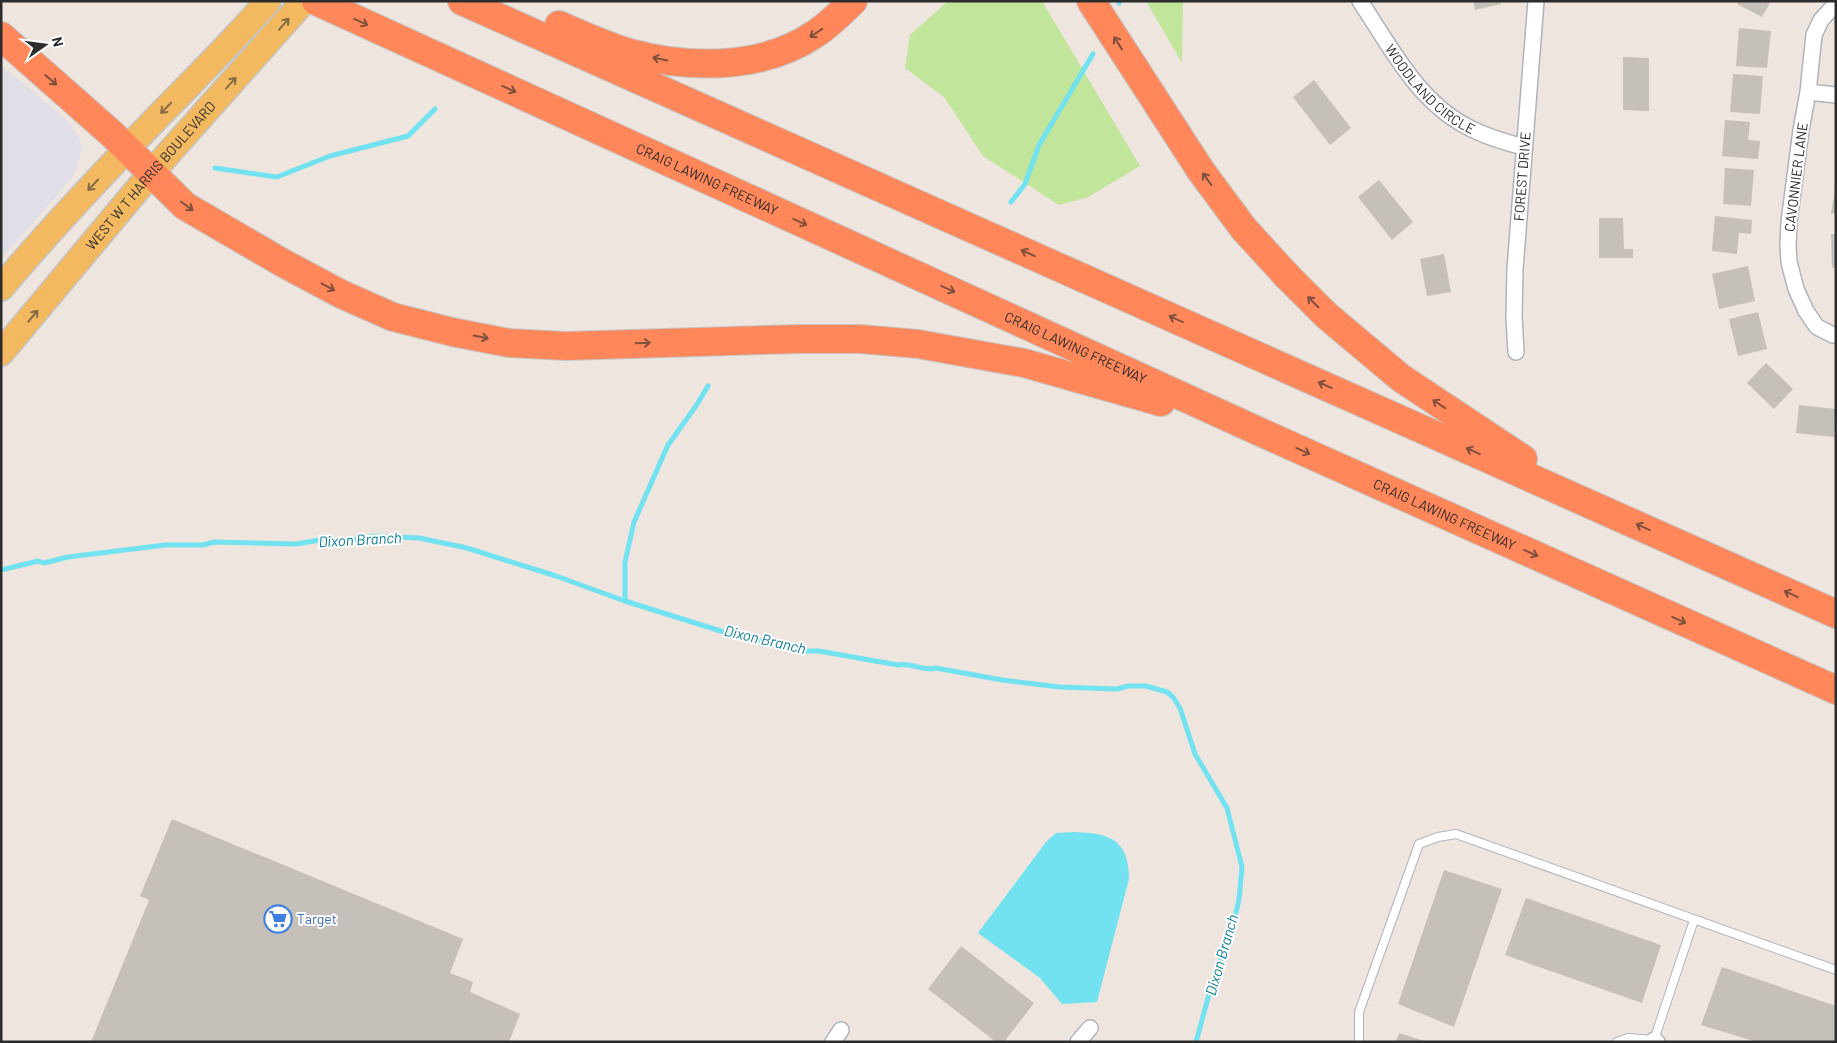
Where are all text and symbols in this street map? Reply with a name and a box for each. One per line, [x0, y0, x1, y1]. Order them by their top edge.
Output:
one-way arrow [353, 17, 368, 27]
one-way arrow [278, 18, 289, 31]
north arrow [20, 20, 70, 70]
one-way arrow [809, 28, 823, 38]
text: N [49, 35, 67, 48]
one-way arrow [1113, 37, 1123, 51]
street label: WOODLAND CIRCLE [1382, 41, 1478, 137]
one-way arrow [652, 54, 668, 64]
one-way arrow [44, 74, 57, 85]
one-way arrow [225, 77, 237, 90]
one-way arrow [501, 85, 516, 94]
street label: WEST W T HARRIS BOULEVARD [82, 98, 219, 253]
one-way arrow [161, 102, 173, 114]
street label: CAVONNIER LANE [1780, 121, 1811, 233]
street label: FOREST DRIVE [1510, 131, 1534, 222]
street label: CRAIG LAWING FREEWAY [634, 139, 781, 219]
one-way arrow [1202, 173, 1213, 186]
one-way arrow [87, 178, 99, 191]
one-way arrow [180, 201, 194, 211]
one-way arrow [792, 217, 807, 227]
one-way arrow [1021, 248, 1036, 258]
one-way arrow [320, 283, 335, 292]
one-way arrow [940, 285, 955, 295]
one-way arrow [1307, 296, 1319, 308]
street label: CRAIG LAWING FREEWAY [1002, 307, 1150, 387]
one-way arrow [27, 309, 38, 322]
one-way arrow [1169, 314, 1184, 324]
one-way arrow [473, 333, 489, 343]
one-way arrow [635, 339, 651, 348]
one-way arrow [1318, 380, 1333, 390]
one-way arrow [1433, 399, 1447, 409]
one-way arrow [1295, 446, 1310, 456]
one-way arrow [1466, 446, 1481, 456]
street label: CRAIG LAWING FREEWAY [1371, 475, 1519, 554]
one-way arrow [1636, 522, 1651, 532]
water label: Dixon Branch [318, 528, 402, 550]
one-way arrow [1523, 549, 1538, 559]
one-way arrow [1784, 588, 1799, 598]
one-way arrow [1671, 615, 1686, 625]
water label: Dixon Branch [723, 621, 808, 657]
supermarket icon: Target [263, 904, 293, 934]
place label: Target [297, 910, 337, 927]
water label: Dixon Branch [1201, 912, 1241, 997]

